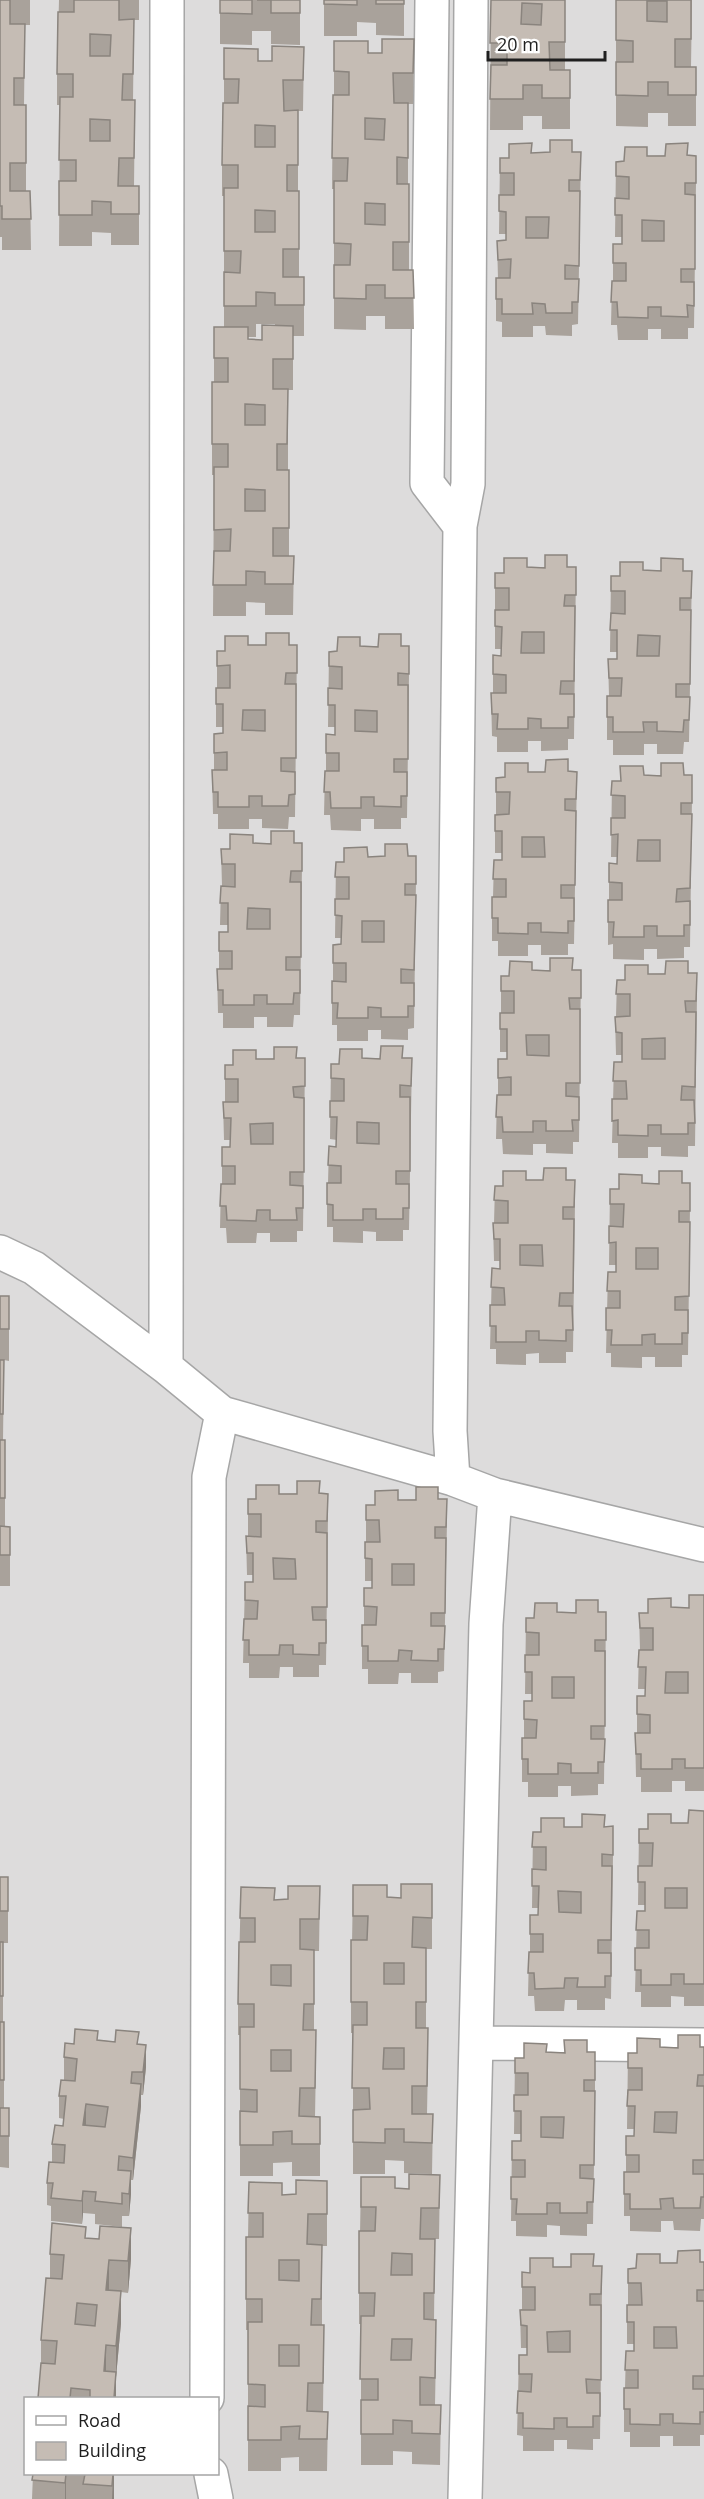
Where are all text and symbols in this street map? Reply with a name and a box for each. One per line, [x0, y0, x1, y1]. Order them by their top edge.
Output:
scale bar [488, 24, 605, 62]
text: 20 m [497, 32, 539, 56]
legend [24, 2397, 219, 2475]
text: Road [78, 2408, 121, 2432]
text: Building [78, 2438, 146, 2462]

